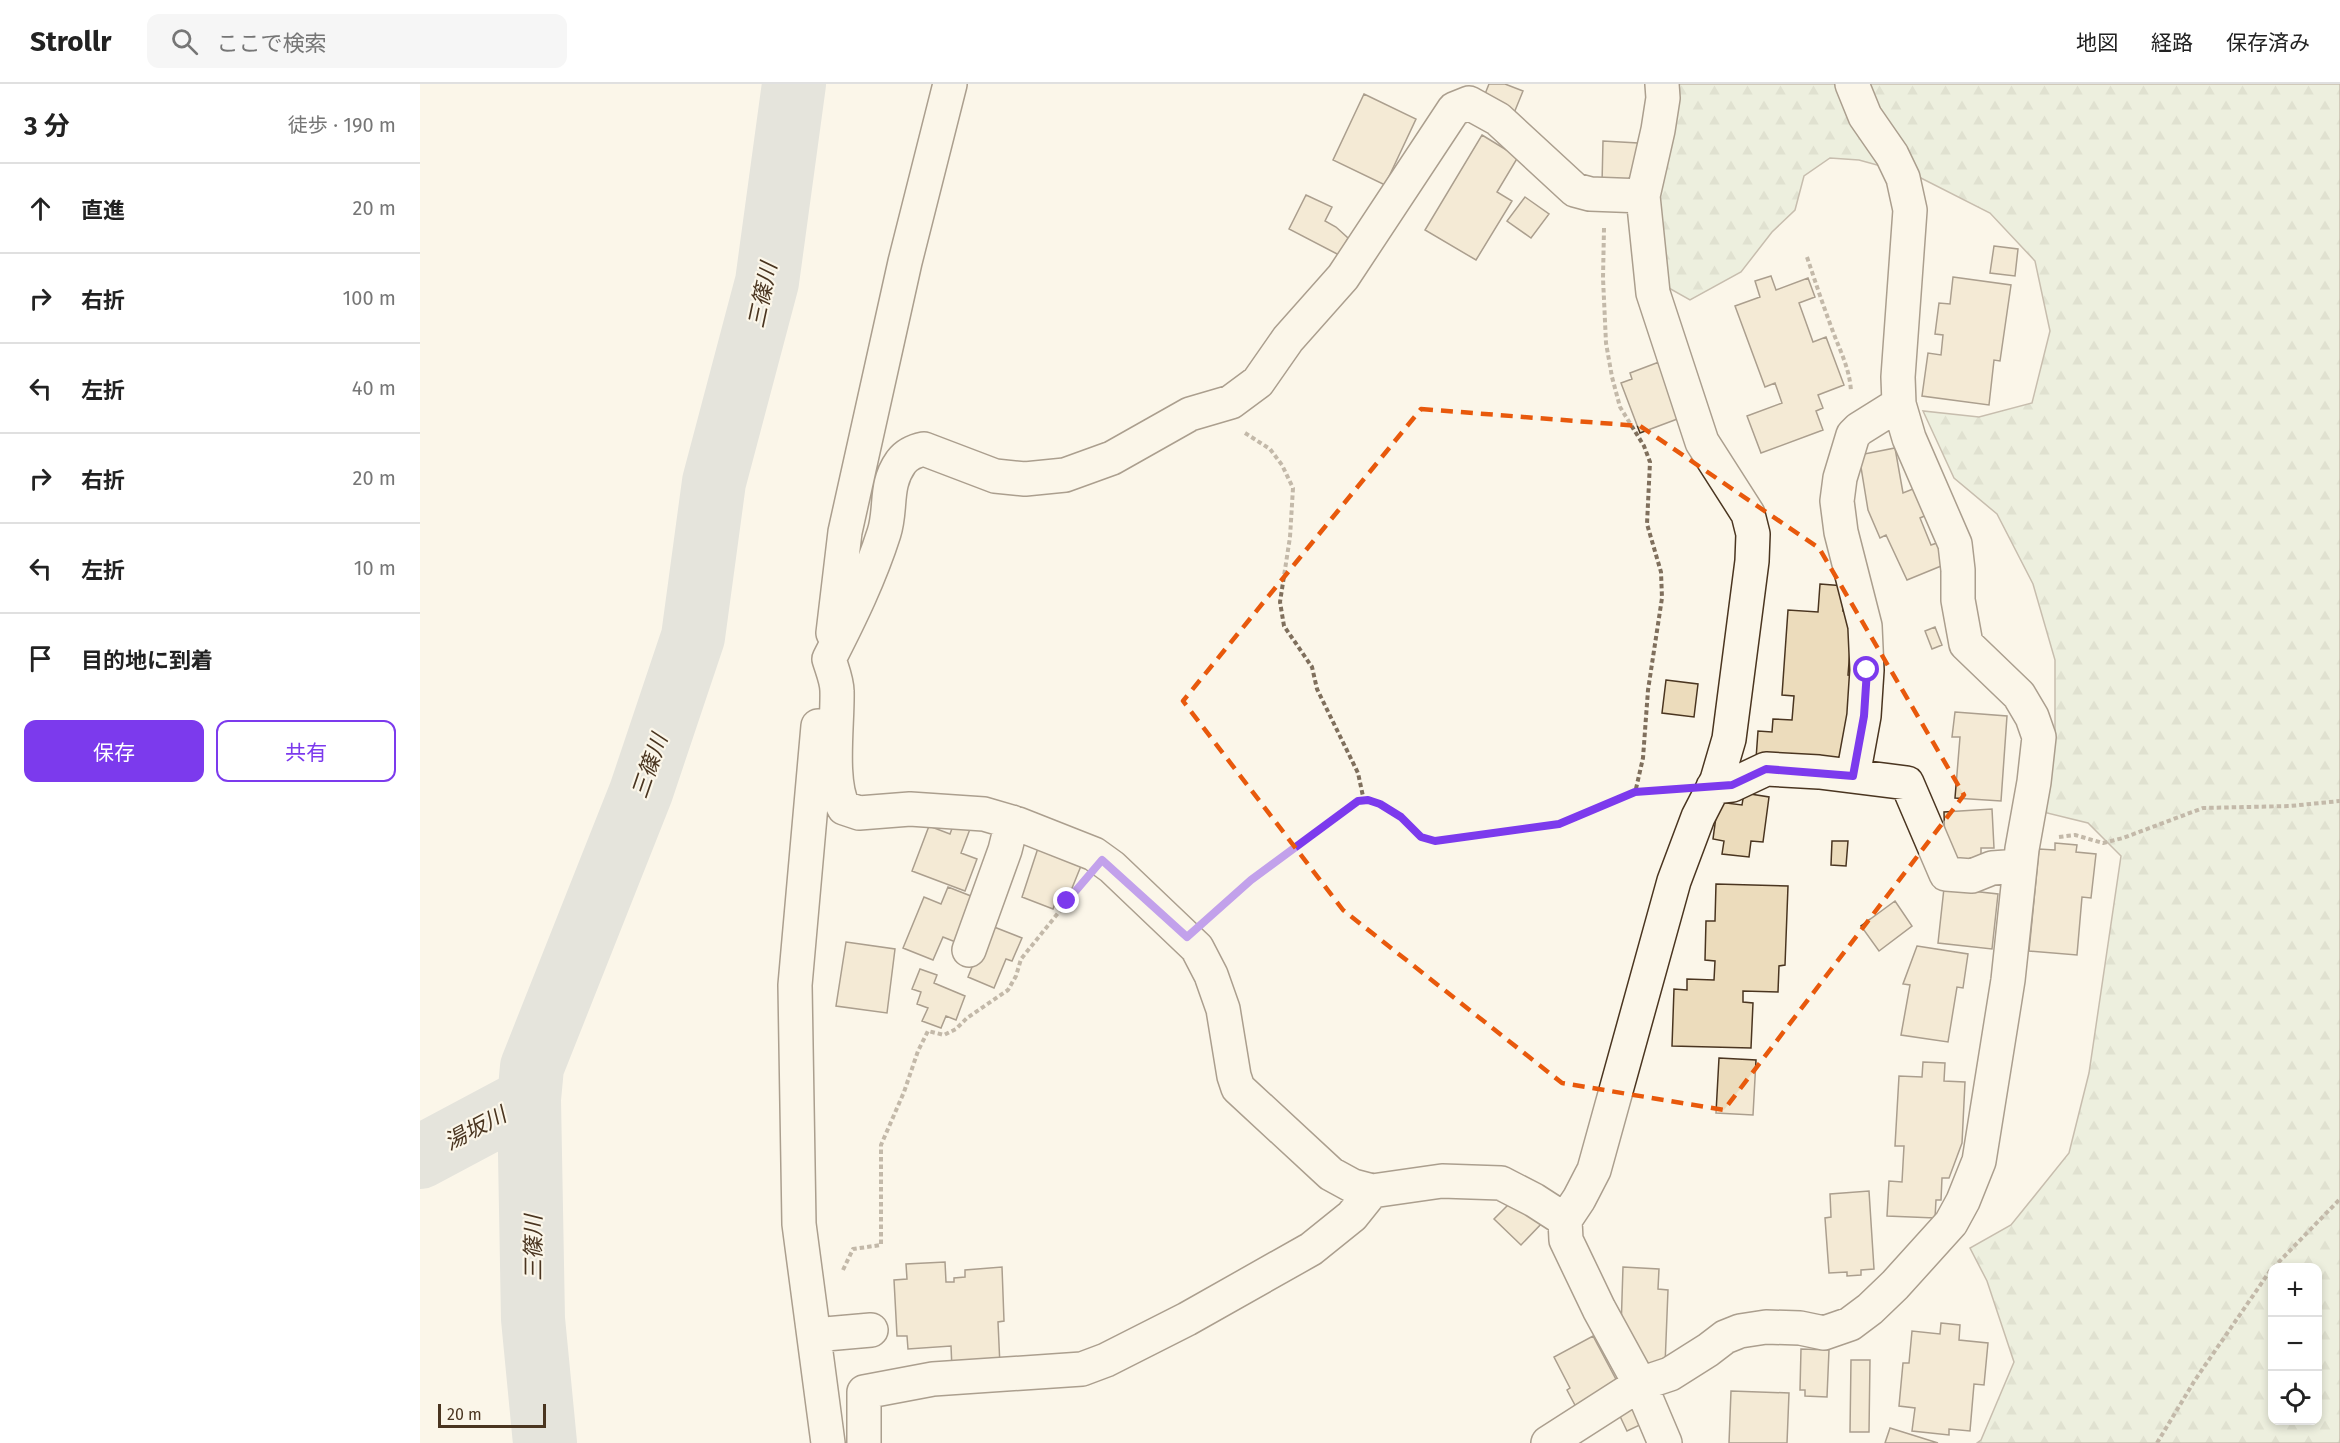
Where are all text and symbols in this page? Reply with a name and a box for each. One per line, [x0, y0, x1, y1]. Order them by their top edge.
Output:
search box [147, 14, 567, 68]
text: Strollr [30, 25, 111, 58]
icon: search [168, 25, 201, 58]
text: ここで検索 [216, 30, 326, 57]
text: 地図 [2076, 30, 2118, 56]
text: 経路 [2151, 30, 2193, 56]
text: 保存済み [2226, 30, 2310, 56]
text: 3 分 [24, 111, 70, 142]
text: 徒歩 · 190 m [288, 113, 396, 137]
icon: ahead [24, 192, 57, 225]
text: 20 m [353, 196, 396, 220]
text: 直進 [81, 197, 125, 224]
water label: 三篠川 [742, 258, 783, 330]
icon: right [24, 282, 57, 315]
text: 100 m [343, 286, 396, 310]
text: 右折 [81, 287, 125, 314]
icon: left [24, 372, 57, 405]
text: 40 m [352, 376, 396, 400]
text: 左折 [81, 377, 125, 404]
icon: right [24, 462, 57, 495]
text: 20 m [353, 466, 396, 490]
text: 右折 [81, 467, 125, 494]
icon: left [24, 552, 57, 585]
text: 10 m [354, 556, 396, 580]
text: 左折 [81, 557, 125, 584]
icon: arrive [24, 642, 57, 675]
text: 目的地に到着 [81, 647, 213, 674]
route start [1853, 656, 1879, 682]
button: 保存 [24, 720, 204, 782]
button: 共有 [216, 720, 396, 782]
water label: 三篠川 [626, 729, 674, 802]
route end [1053, 887, 1079, 913]
water label: 湯坂川 [440, 1100, 512, 1156]
water label: 三篠川 [520, 1213, 547, 1281]
map controls [2268, 1263, 2322, 1425]
button: + [2268, 1263, 2322, 1317]
button: − [2268, 1317, 2322, 1371]
button: locate [2268, 1371, 2322, 1425]
scale bar [438, 1401, 546, 1428]
text: 20 m [447, 1405, 482, 1424]

